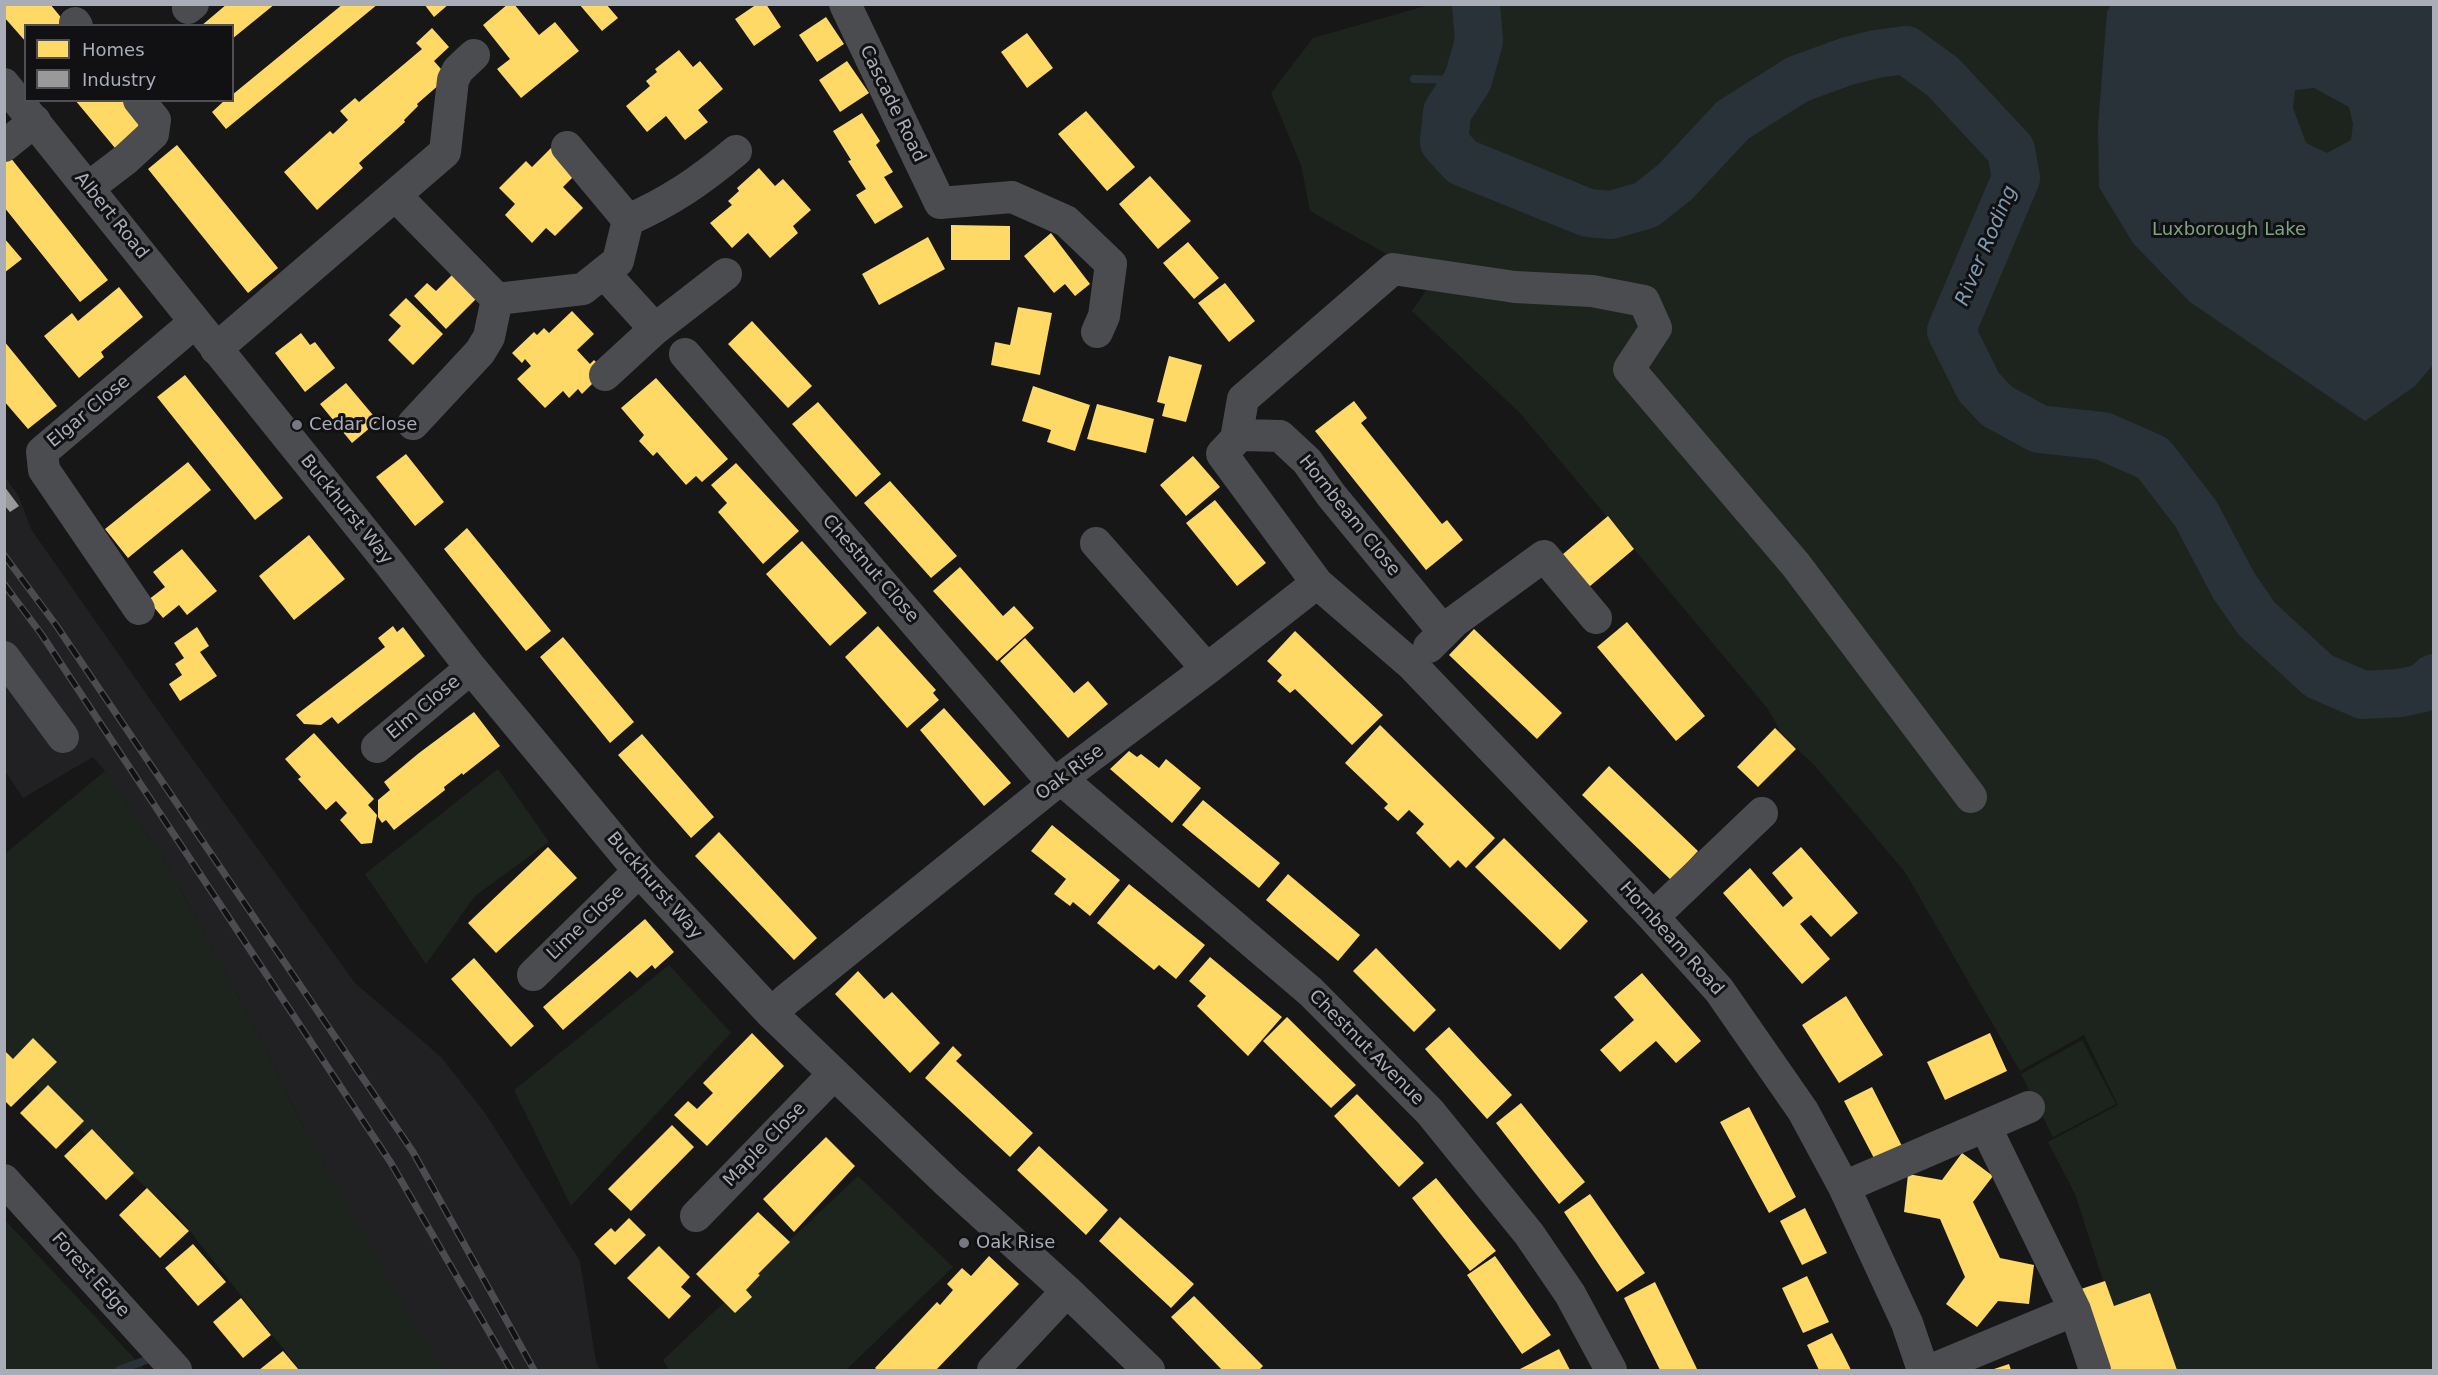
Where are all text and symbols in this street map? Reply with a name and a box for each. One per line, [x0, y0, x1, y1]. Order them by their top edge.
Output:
legend [24, 24, 234, 102]
text: Homes [82, 39, 145, 60]
street label: Cascade Road [854, 42, 930, 166]
text: Industry [82, 69, 156, 90]
street label: Albert Road [70, 168, 152, 264]
water label: River Roding [1951, 182, 2023, 310]
park label: Luxborough Lake [2152, 219, 2306, 241]
street label: Elgar Close [43, 371, 135, 453]
place label: Cedar Close [309, 414, 417, 436]
marker: Cedar Close [290, 418, 304, 432]
street label: Buckhurst Way [295, 451, 397, 569]
street label: Hornbeam Close [1294, 451, 1404, 581]
street label: Chestnut Close [817, 511, 923, 627]
street label: Elm Close [383, 671, 465, 745]
street label: Oak Rise [1032, 741, 1108, 805]
street label: Buckhurst Way [602, 828, 706, 944]
street label: Hornbeam Road [1614, 878, 1728, 1000]
street label: Lime Close [543, 881, 629, 965]
street label: Chestnut Avenue [1304, 986, 1428, 1110]
street label: Maple Close [719, 1098, 811, 1192]
street label: Forest Edge [46, 1228, 134, 1322]
place label: Oak Rise [976, 1232, 1055, 1254]
marker: Oak Rise [957, 1236, 971, 1250]

